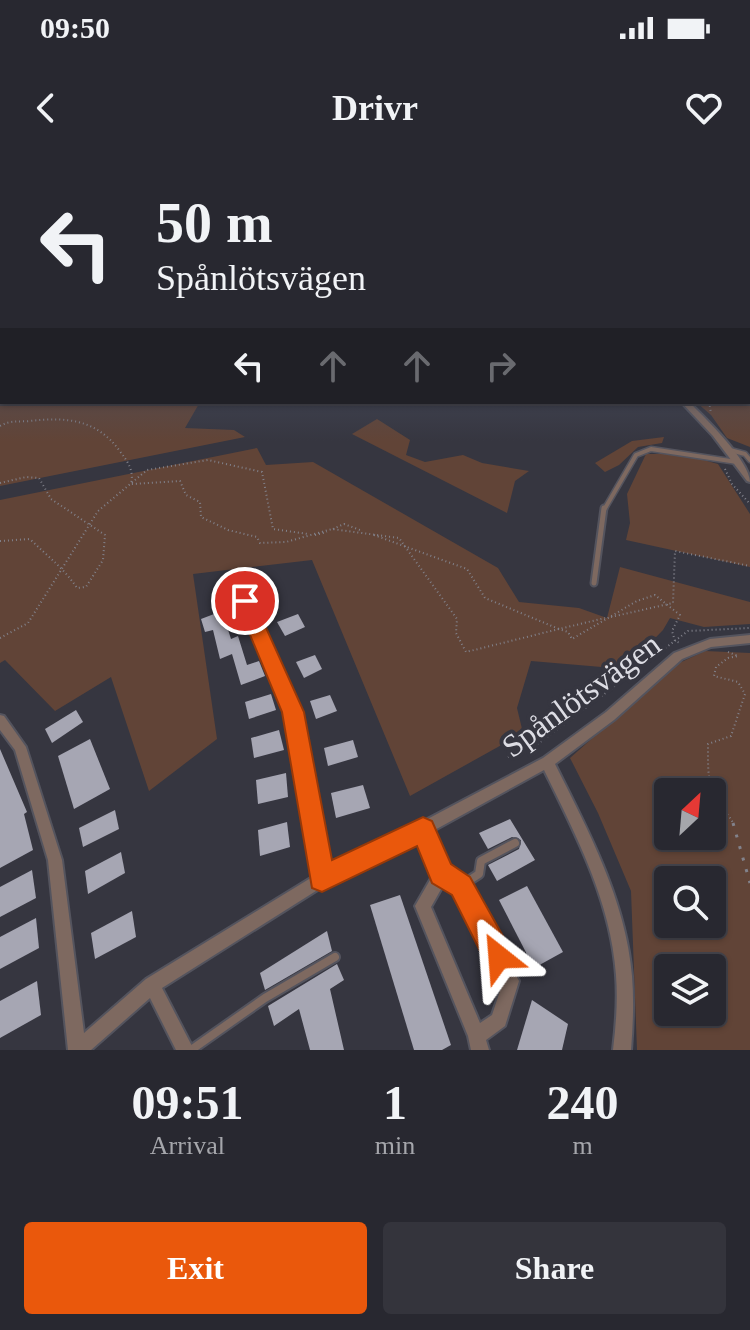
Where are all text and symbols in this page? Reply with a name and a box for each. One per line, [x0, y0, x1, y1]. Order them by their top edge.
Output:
text: 09:50 [40, 11, 110, 44]
icon: back [24, 86, 68, 130]
icon: heart [682, 86, 726, 130]
text: Drivr [332, 88, 418, 128]
icon: left [24, 192, 128, 296]
text: 50 m [156, 192, 273, 254]
text: Spånlötsvägen [156, 258, 366, 298]
icon: left [227, 344, 271, 388]
icon: ahead [311, 344, 355, 388]
icon: ahead [395, 344, 439, 388]
icon: right [479, 344, 523, 388]
pin [211, 567, 279, 635]
icon: arrive [223, 579, 267, 623]
street label: Spånlötsvägen [495, 626, 667, 764]
north arrow [654, 778, 726, 850]
map controls [654, 778, 726, 1026]
button: search [654, 866, 726, 938]
position arrow [457, 915, 541, 999]
button: layers [654, 954, 726, 1026]
text: 09:51 [131, 1076, 243, 1129]
text: 1 [383, 1076, 407, 1129]
text: 240 [547, 1076, 619, 1129]
text: Arrival [150, 1131, 225, 1160]
text: min [375, 1131, 415, 1160]
text: m [572, 1131, 593, 1160]
button: Exit [24, 1222, 367, 1314]
button: Share [383, 1222, 726, 1314]

